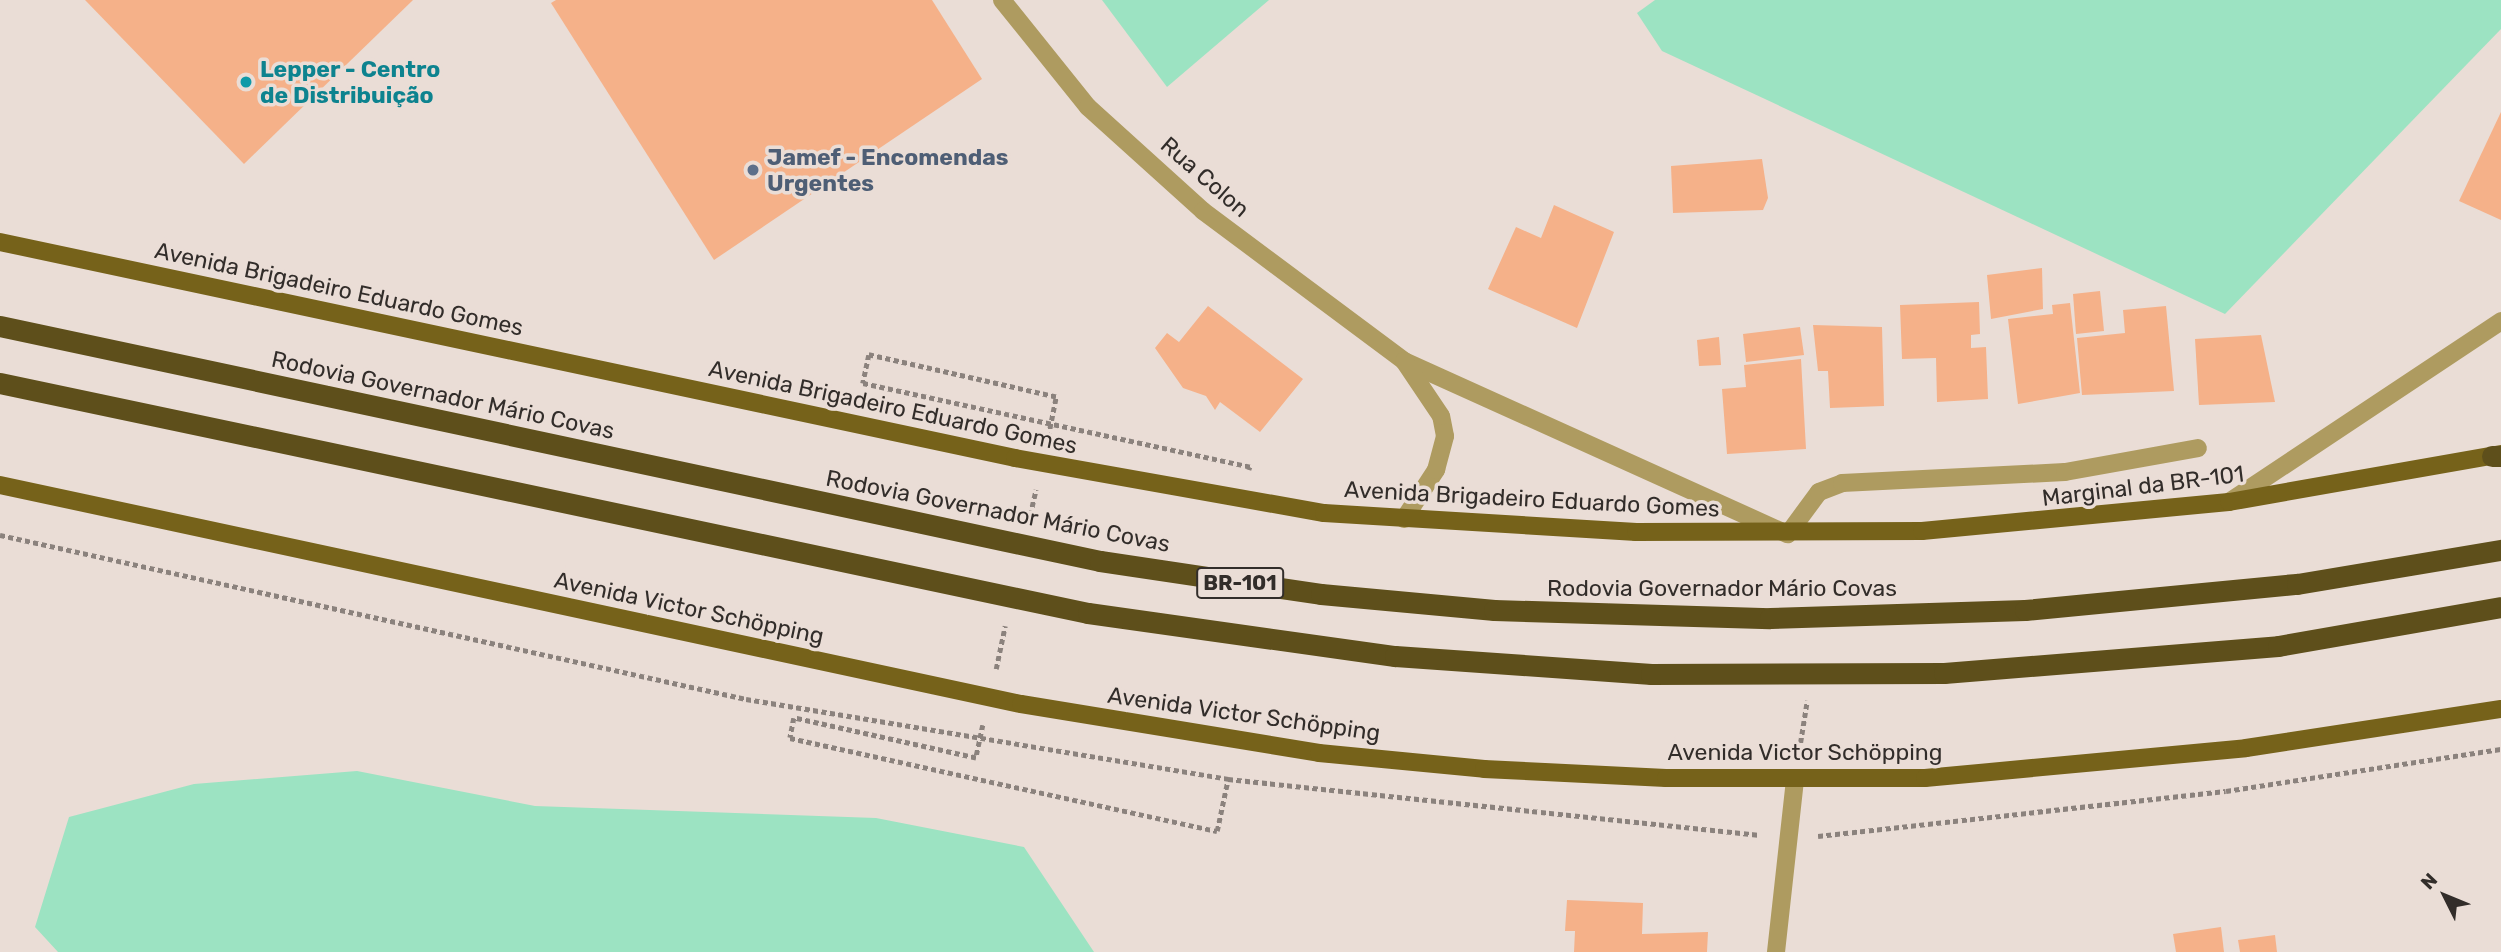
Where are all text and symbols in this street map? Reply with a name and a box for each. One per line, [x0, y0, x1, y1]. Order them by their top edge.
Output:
place label: Lepper - Centro de Distribuição [260, 55, 441, 109]
marker: Lepper - Centro de Distribuição [238, 74, 254, 90]
street label: Rua Colon [1155, 131, 1255, 223]
place label: Jamef - Encomendas Urgentes [767, 143, 1009, 197]
marker: Jamef - Encomendas Urgentes [745, 162, 761, 178]
street label: Avenida Brigadeiro Eduardo Gomes [152, 236, 526, 342]
street label: Rodovia Governador Mário Covas [269, 345, 617, 445]
street label: Avenida Brigadeiro Eduardo Gomes [706, 354, 1080, 460]
street label: Marginal da BR-101 [2040, 460, 2246, 512]
street label: Rodovia Governador Mário Covas [823, 464, 1173, 558]
street label: Avenida Brigadeiro Eduardo Gomes [1344, 475, 1720, 523]
street label: Avenida Victor Schöpping [551, 566, 827, 650]
road number: BR-101 [1194, 566, 1286, 600]
street label: Rodovia Governador Mário Covas [1547, 574, 1897, 602]
street label: Avenida Victor Schöpping [1105, 681, 1383, 747]
street label: Avenida Victor Schöpping [1667, 738, 1943, 766]
north arrow [2410, 861, 2480, 931]
text: N [2416, 869, 2442, 894]

